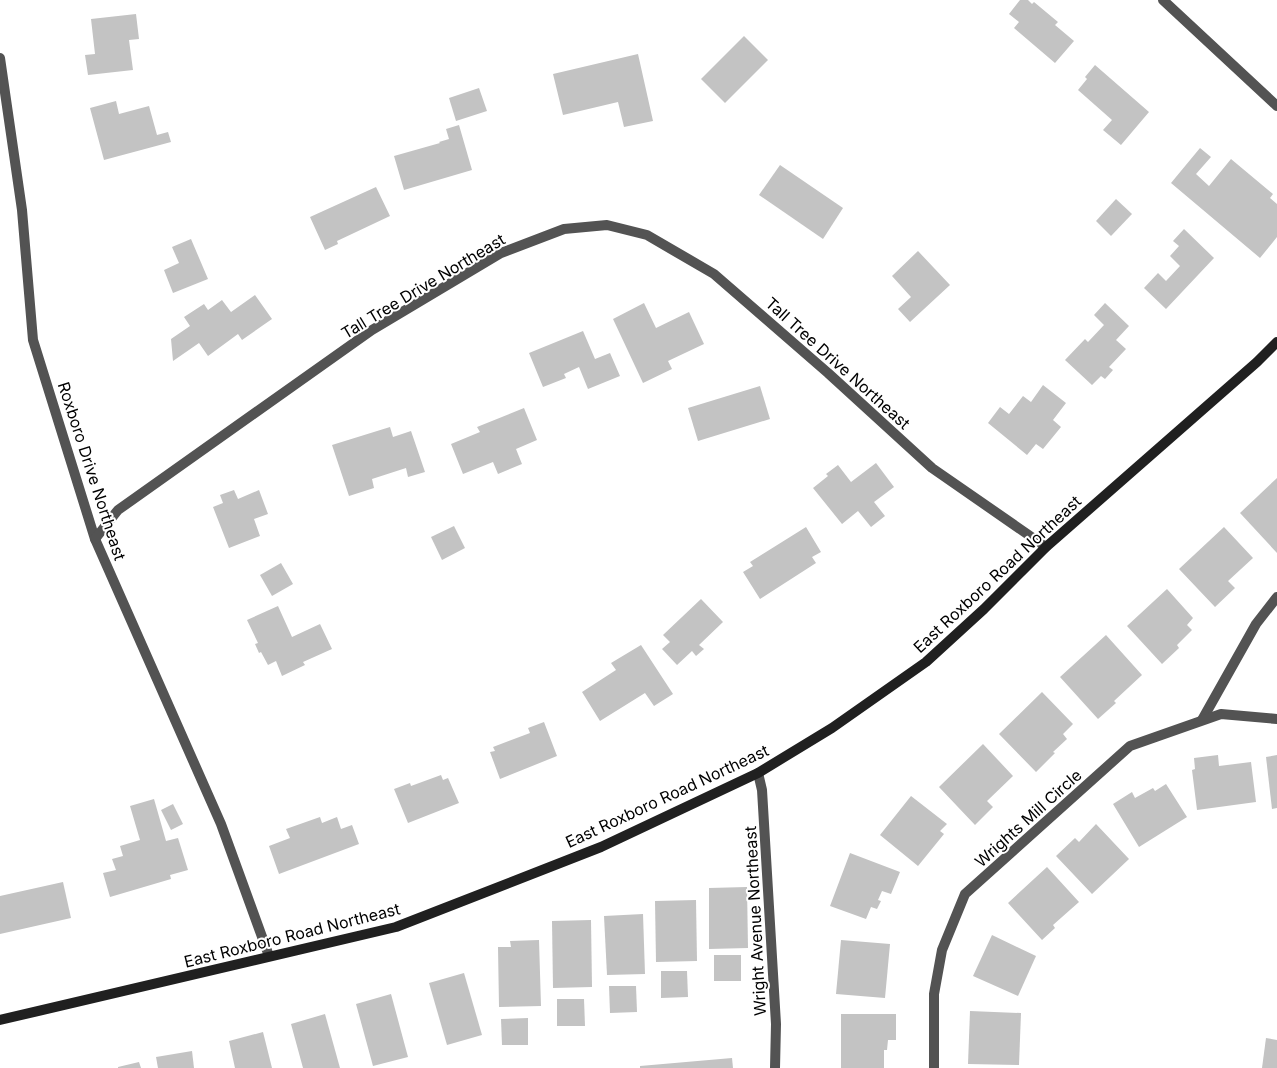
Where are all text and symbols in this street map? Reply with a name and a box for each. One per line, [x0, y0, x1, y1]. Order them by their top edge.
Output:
street label: Tall Tree Drive Northeast [337, 229, 509, 343]
street label: Tall Tree Drive Northeast [762, 293, 914, 433]
street label: Roxboro Drive Northeast [54, 379, 130, 563]
street label: East Roxboro Road Northeast [909, 491, 1085, 657]
street label: East Roxboro Road Northeast [562, 740, 772, 852]
street label: Wrights Mill Circle [970, 765, 1086, 871]
street label: Wright Avenue Northeast [740, 826, 770, 1016]
street label: East Roxboro Road Northeast [182, 898, 402, 972]

